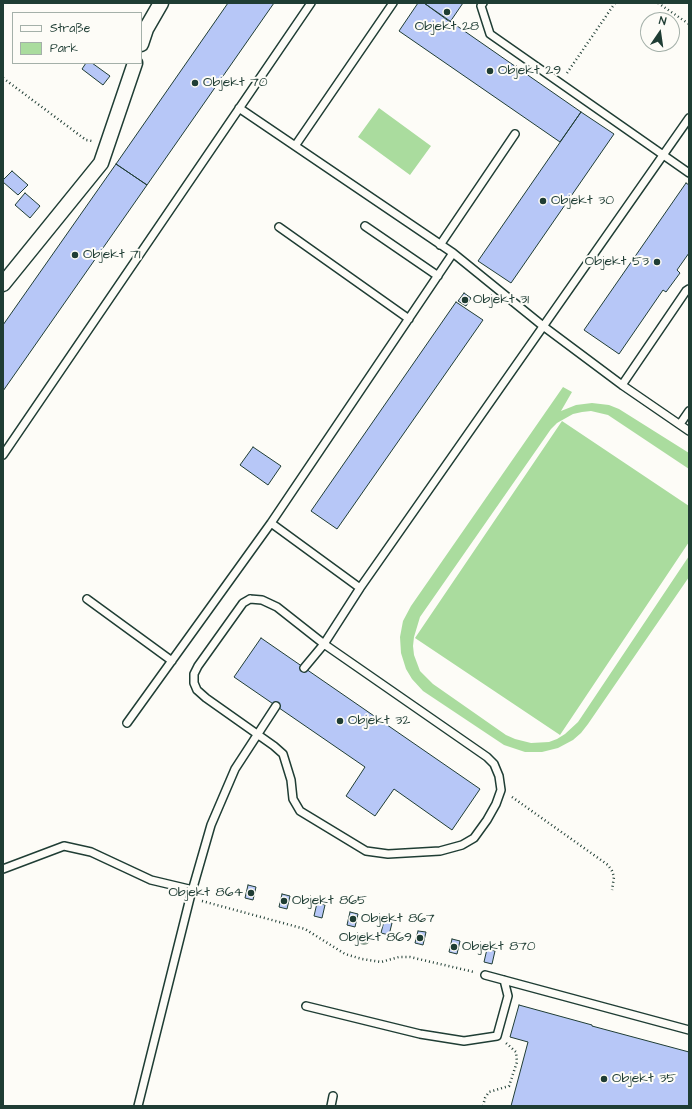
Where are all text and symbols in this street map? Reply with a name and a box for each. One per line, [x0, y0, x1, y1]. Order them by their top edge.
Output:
marker: Objekt 28 [442, 7, 452, 17]
legend [12, 12, 142, 64]
north arrow [640, 12, 680, 52]
text: N [658, 13, 668, 29]
place label: Objekt 28 [415, 19, 479, 35]
text: Straße [50, 20, 90, 37]
text: Park [50, 40, 78, 57]
place label: Objekt 29 [498, 63, 561, 79]
marker: Objekt 29 [485, 66, 495, 76]
place label: Objekt 70 [203, 75, 268, 91]
marker: Objekt 70 [190, 78, 200, 88]
place label: Objekt 30 [551, 193, 614, 209]
marker: Objekt 30 [538, 196, 548, 206]
place label: Objekt 71 [83, 247, 141, 263]
marker: Objekt 71 [70, 250, 80, 260]
place label: Objekt 53 [585, 254, 649, 270]
marker: Objekt 53 [652, 257, 662, 267]
place label: Objekt 31 [473, 292, 529, 308]
marker: Objekt 31 [460, 295, 470, 305]
place label: Objekt 32 [348, 713, 410, 729]
marker: Objekt 32 [335, 716, 345, 726]
place label: Objekt 864 [168, 885, 243, 901]
marker: Objekt 864 [246, 888, 256, 898]
place label: Objekt 865 [292, 893, 367, 909]
marker: Objekt 865 [279, 896, 289, 906]
place label: Objekt 867 [361, 911, 435, 927]
marker: Objekt 867 [348, 914, 358, 924]
place label: Objekt 869 [339, 930, 412, 946]
marker: Objekt 869 [415, 933, 425, 943]
place label: Objekt 870 [462, 939, 536, 955]
marker: Objekt 870 [449, 942, 459, 952]
place label: Objekt 35 [612, 1071, 676, 1087]
marker: Objekt 35 [599, 1074, 609, 1084]

